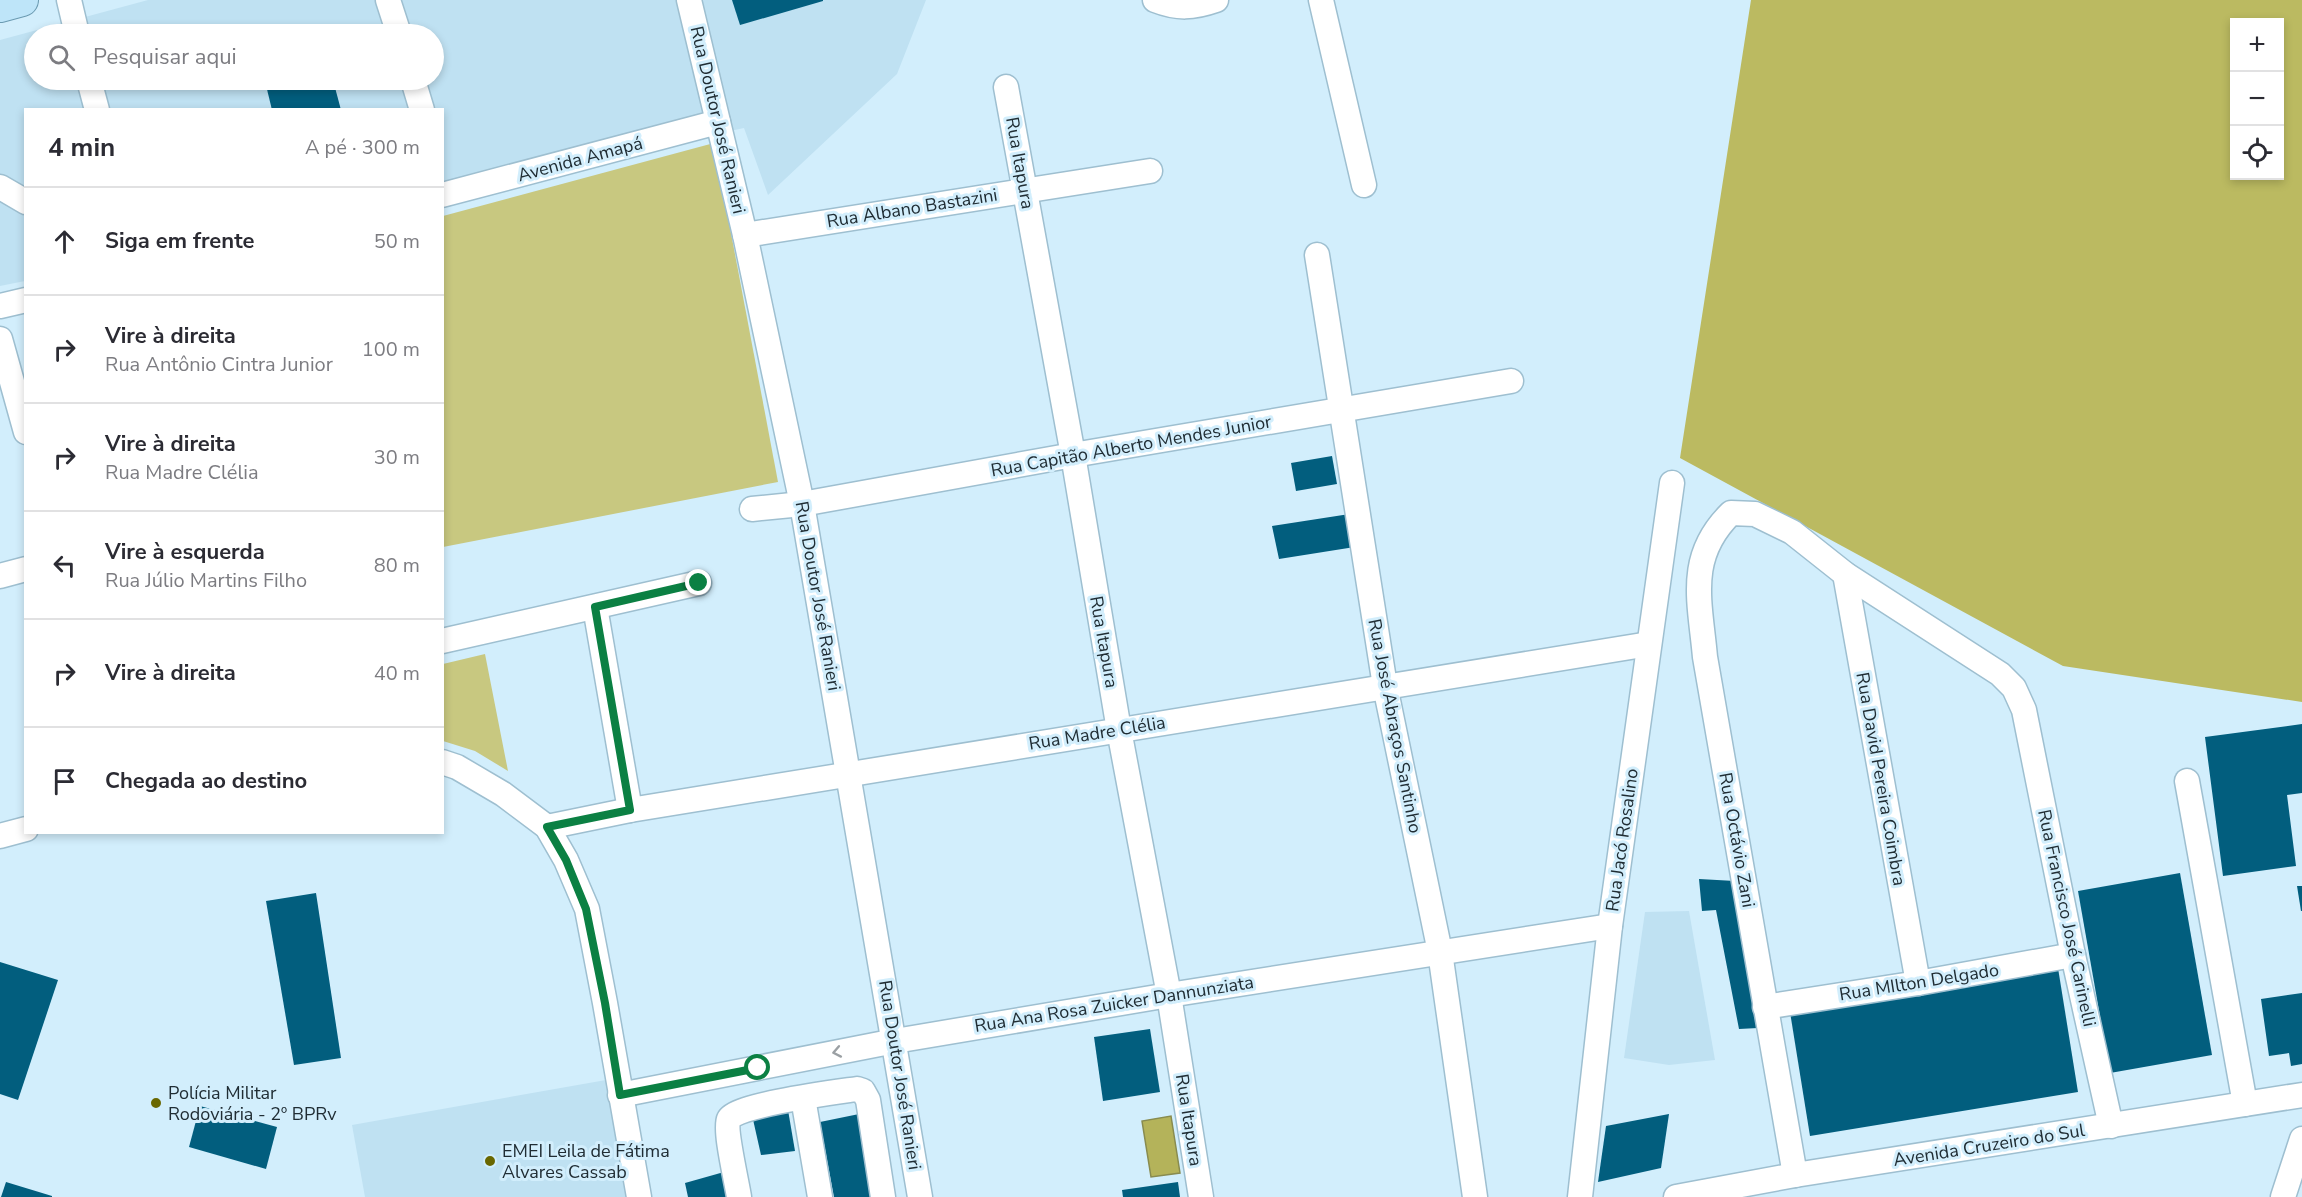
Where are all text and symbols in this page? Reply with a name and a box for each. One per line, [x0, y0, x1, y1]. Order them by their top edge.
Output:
map controls [2230, 18, 2284, 180]
button: + [2230, 18, 2284, 72]
search box [24, 24, 444, 90]
street label: Rua Doutor José Ranieri [685, 24, 751, 216]
icon: search [45, 41, 78, 74]
text: Pesquisar aqui [93, 42, 237, 72]
button: − [2230, 72, 2284, 126]
street label: Rua Itapura [1000, 115, 1040, 211]
button: locate [2230, 126, 2284, 180]
text: 4 min [48, 130, 115, 165]
street label: Avenida Amapá [515, 131, 645, 187]
text: A pé · 300 m [305, 134, 420, 161]
street label: Rua Albano Bastazini [825, 183, 999, 233]
icon: ahead [48, 225, 81, 258]
text: Siga em frente [105, 226, 254, 256]
text: 50 m [374, 228, 420, 255]
text: Vire à direita [105, 321, 236, 351]
icon: right [48, 333, 81, 366]
text: 100 m [362, 336, 420, 363]
text: Rua Antônio Cintra Junior [105, 351, 333, 378]
street label: Rua Capitão Alberto Mendes Junior [989, 409, 1274, 483]
text: Vire à direita [105, 429, 236, 459]
icon: right [48, 441, 81, 474]
text: 30 m [374, 444, 420, 471]
text: Rua Madre Clélia [105, 459, 259, 486]
street label: Rua Doutor José Ranieri [790, 499, 846, 693]
text: Vire à esquerda [105, 537, 265, 567]
icon: left [48, 549, 81, 582]
text: 80 m [374, 552, 420, 579]
text: Rua Júlio Martins Filho [105, 567, 307, 594]
route end [685, 569, 711, 595]
street label: Rua Itapura [1084, 594, 1124, 690]
street label: Rua José Abraços Santinho [1362, 617, 1428, 835]
icon: right [48, 657, 81, 690]
text: Vire à direita [105, 658, 236, 688]
text: 40 m [374, 660, 420, 687]
street label: Rua David Pereira Coimbra [1850, 670, 1912, 888]
street label: Rua Madre Clélia [1027, 710, 1167, 756]
icon: arrive [48, 765, 81, 798]
text: Chegada ao destino [105, 766, 307, 796]
street label: Rua Jacó Rosalino [1600, 767, 1644, 913]
street label: Rua Octávio Zani [1713, 771, 1761, 909]
street label: Rua Francisco José Carinelli [2032, 807, 2102, 1029]
street label: Rua MIlton Delgado [1837, 958, 2001, 1006]
street label: Rua Ana Rosa Zuicker Dannunziata [973, 970, 1255, 1038]
street label: Rua Doutor José Ranieri [873, 978, 927, 1172]
one-way arrow [832, 1045, 842, 1058]
route start [744, 1054, 770, 1080]
street label: Rua Itapura [1170, 1072, 1208, 1168]
place label: Polícia Militar Rodoviária - 2º BPRv [168, 1081, 337, 1126]
marker: Polícia Militar Rodoviária - 2º BPRv [149, 1096, 163, 1110]
street label: Avenida Cruzeiro do Sul [1892, 1118, 2087, 1172]
place label: EMEI Leila de Fátima Alvares Cassab [502, 1139, 670, 1184]
marker: EMEI Leila de Fátima Alvares Cassab [483, 1154, 497, 1168]

